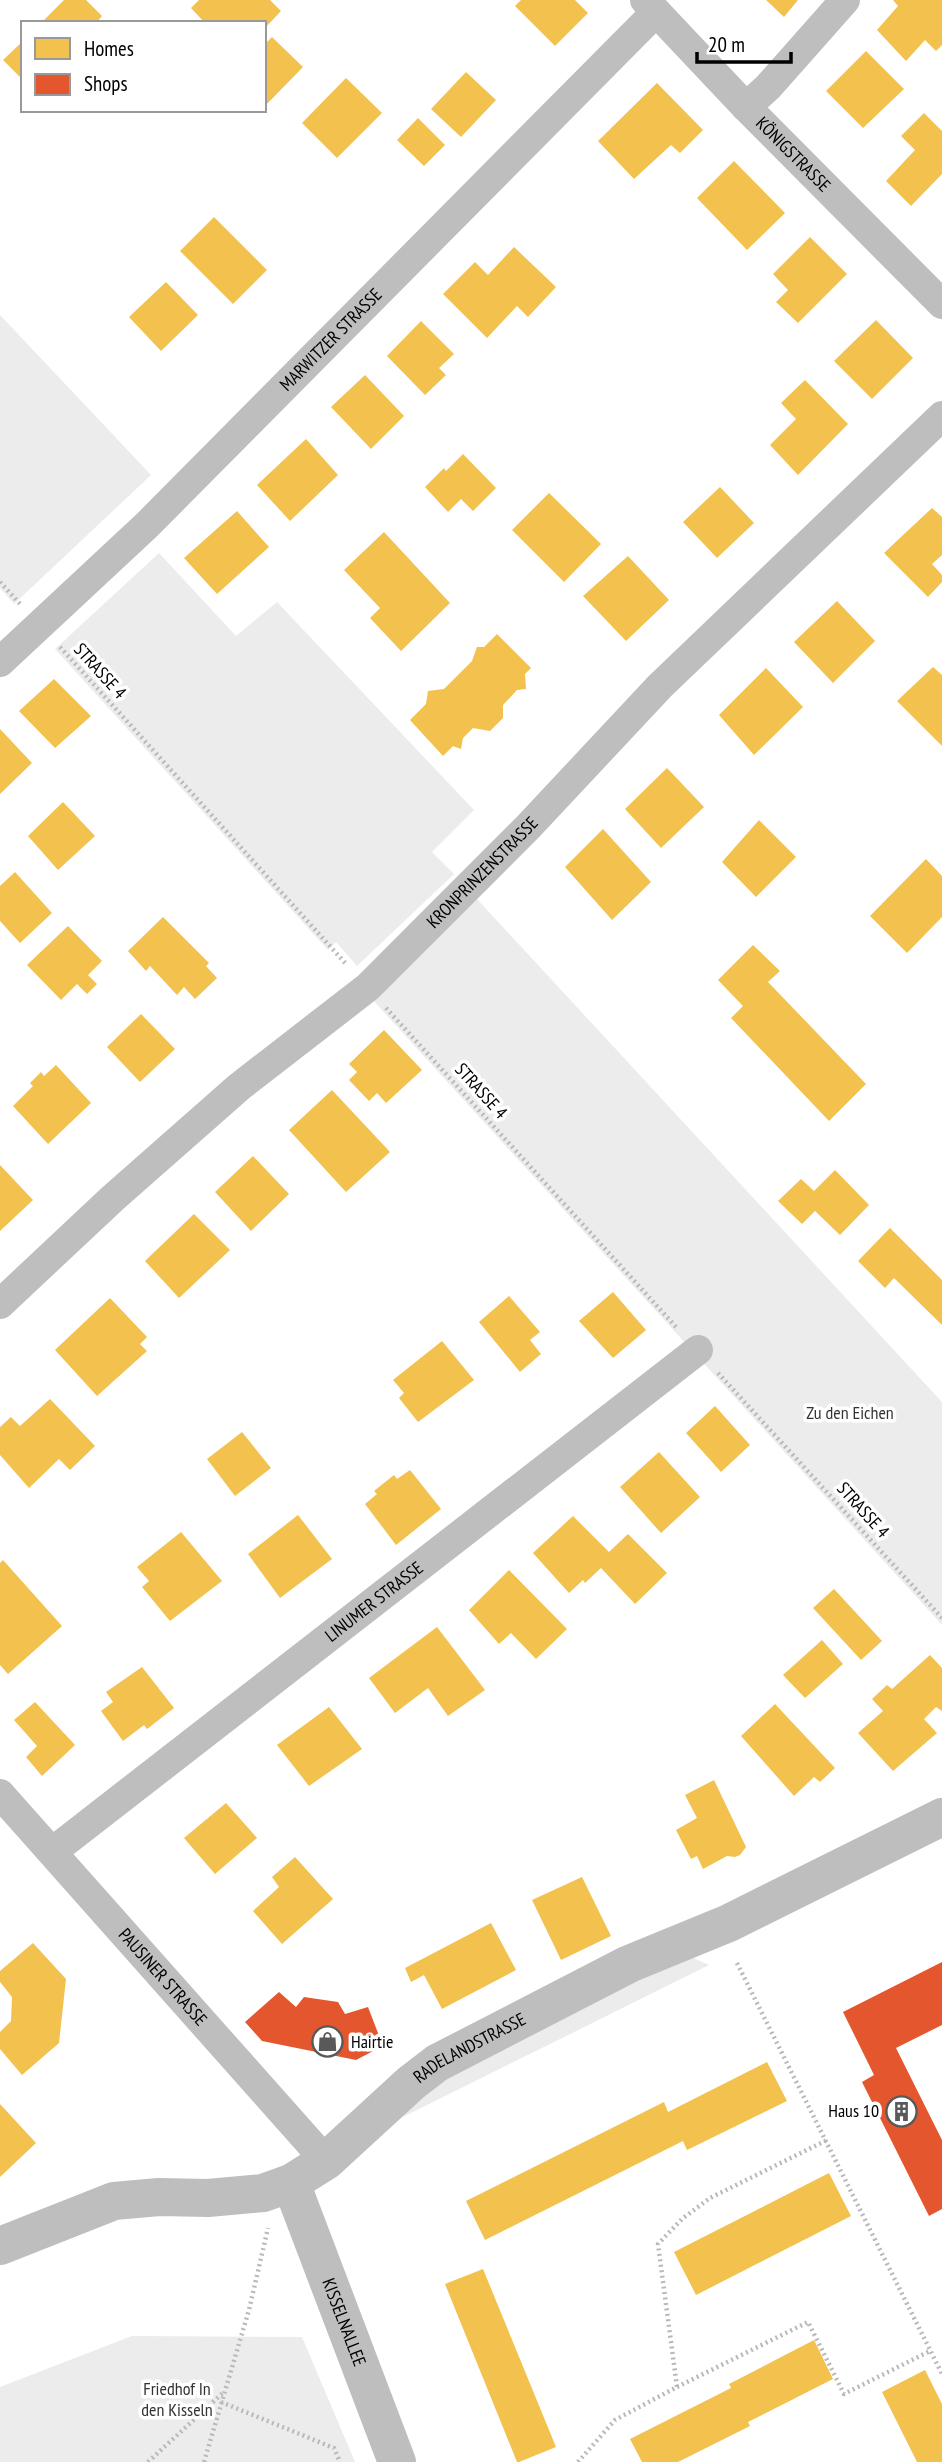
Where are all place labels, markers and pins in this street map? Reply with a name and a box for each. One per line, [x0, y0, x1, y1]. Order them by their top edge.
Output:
shop icon: Hairtie [311, 2025, 345, 2059]
place label: Hairtie [351, 2030, 393, 2053]
building icon: Haus 10 [885, 2094, 919, 2128]
place label: Haus 10 [828, 2099, 879, 2122]

